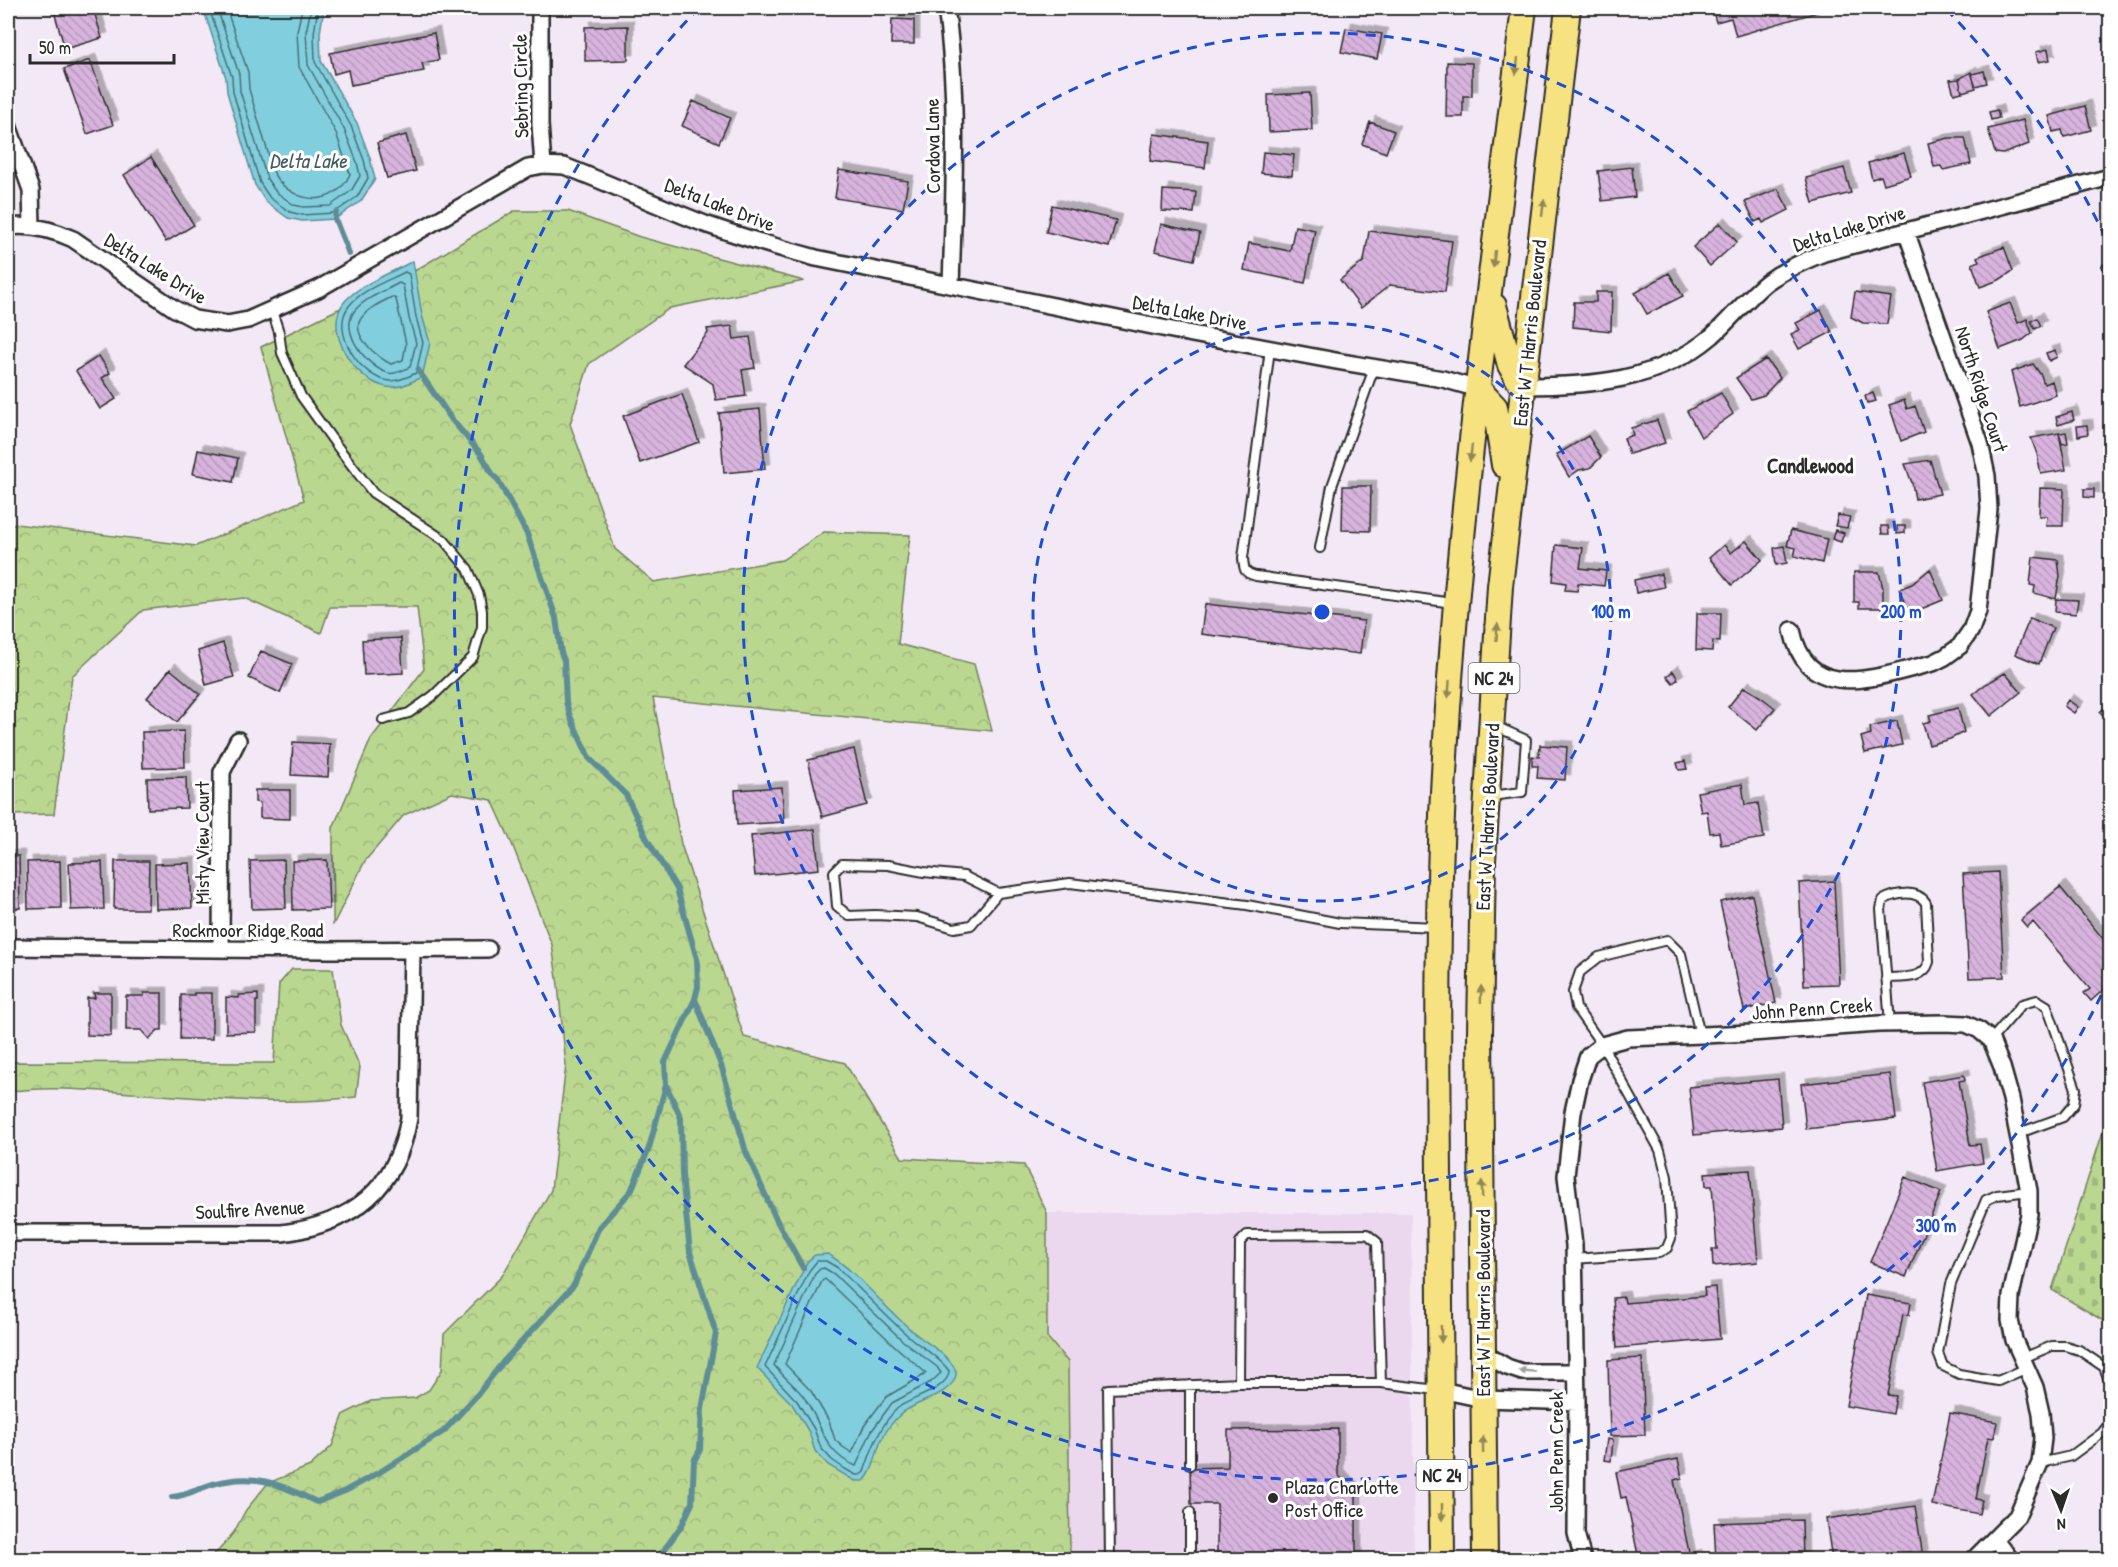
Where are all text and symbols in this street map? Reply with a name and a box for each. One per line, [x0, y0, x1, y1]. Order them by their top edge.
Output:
scale bar [30, 27, 174, 65]
street label: Sebring Circle [506, 34, 534, 138]
text: 50 m [39, 35, 71, 60]
one-way arrow [1512, 56, 1522, 75]
street label: Cordova Lane [918, 98, 946, 194]
water label: Delta Lake [269, 146, 348, 175]
street label: Delta Lake Drive [661, 171, 779, 237]
street label: Delta Lake Drive [1790, 198, 1908, 258]
one-way arrow [1539, 199, 1548, 218]
street label: Delta Lake Drive [100, 226, 212, 310]
street label: East W T Harris Boulevard [1506, 238, 1552, 427]
one-way arrow [1489, 250, 1498, 269]
street label: Delta Lake Drive [1131, 288, 1249, 336]
street label: North Ridge Court [1949, 323, 2015, 456]
one-way arrow [1466, 443, 1476, 462]
district label: Candlewood [1767, 451, 1854, 480]
text: 100 m [1591, 599, 1631, 624]
text: 200 m [1881, 599, 1921, 624]
centre of rings [1312, 602, 1332, 622]
one-way arrow [1492, 622, 1502, 641]
road number: NC 24 [1468, 663, 1520, 693]
one-way arrow [1444, 679, 1454, 698]
street label: East W T Harris Boulevard [1469, 723, 1505, 911]
street label: Misty View Court [188, 780, 215, 905]
street label: Rockmoor Ridge Road [173, 916, 324, 943]
one-way arrow [1476, 985, 1486, 1004]
street label: John Penn Creek [1751, 990, 1873, 1026]
one-way arrow [1477, 1180, 1487, 1199]
street label: Soulfire Avenue [195, 1193, 305, 1225]
street label: East W T Harris Boulevard [1469, 1209, 1496, 1396]
text: 300 m [1916, 1213, 1956, 1238]
one-way arrow [1436, 1325, 1446, 1344]
one-way arrow [1518, 1366, 1537, 1376]
street label: John Penn Creek [1542, 1392, 1569, 1512]
one-way arrow [1479, 1435, 1488, 1454]
road number: NC 24 [1416, 1460, 1468, 1490]
place label: Plaza Charlotte Post Office [1285, 1473, 1399, 1523]
north arrow [2031, 1480, 2091, 1540]
marker: Plaza Charlotte Post Office [1266, 1491, 1280, 1505]
one-way arrow [1437, 1502, 1447, 1521]
text: N [2056, 1514, 2066, 1536]

